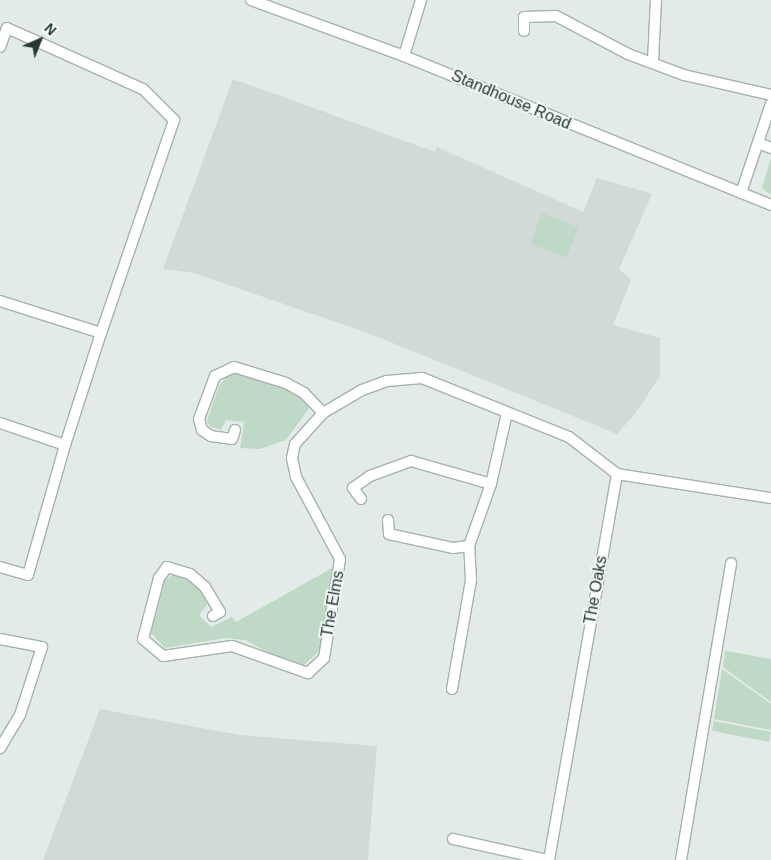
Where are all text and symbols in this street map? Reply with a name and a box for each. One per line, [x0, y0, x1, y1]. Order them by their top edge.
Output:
north arrow [15, 15, 65, 65]
text: N [41, 20, 60, 38]
street label: Standhouse Road [448, 66, 574, 134]
street label: The Oaks [581, 554, 611, 626]
street label: The Elms [318, 569, 348, 639]

